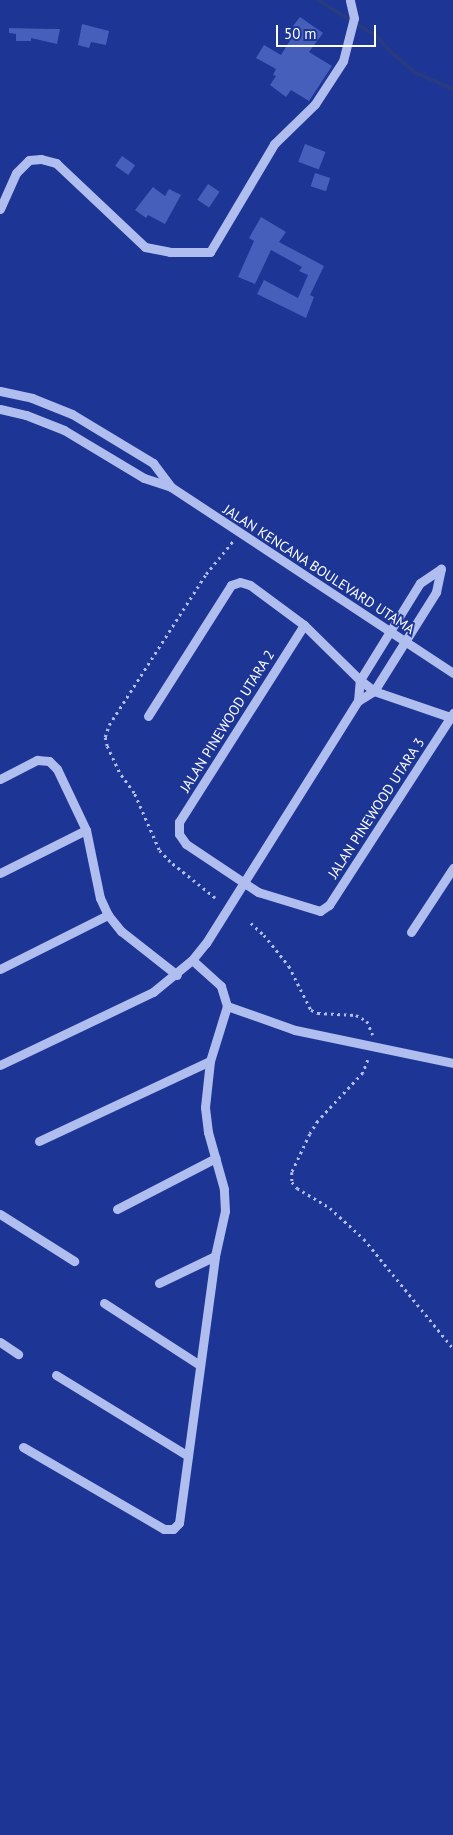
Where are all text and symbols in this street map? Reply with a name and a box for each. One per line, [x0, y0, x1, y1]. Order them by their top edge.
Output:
scale bar [278, 15, 378, 47]
text: 50 m [284, 24, 317, 43]
street label: JALAN KENCANA BOULEVARD UTAMA [220, 501, 418, 637]
street label: JALAN PINEWOOD UTARA 2 [176, 647, 278, 795]
street label: JALAN PINEWOOD UTARA 3 [324, 734, 428, 882]

